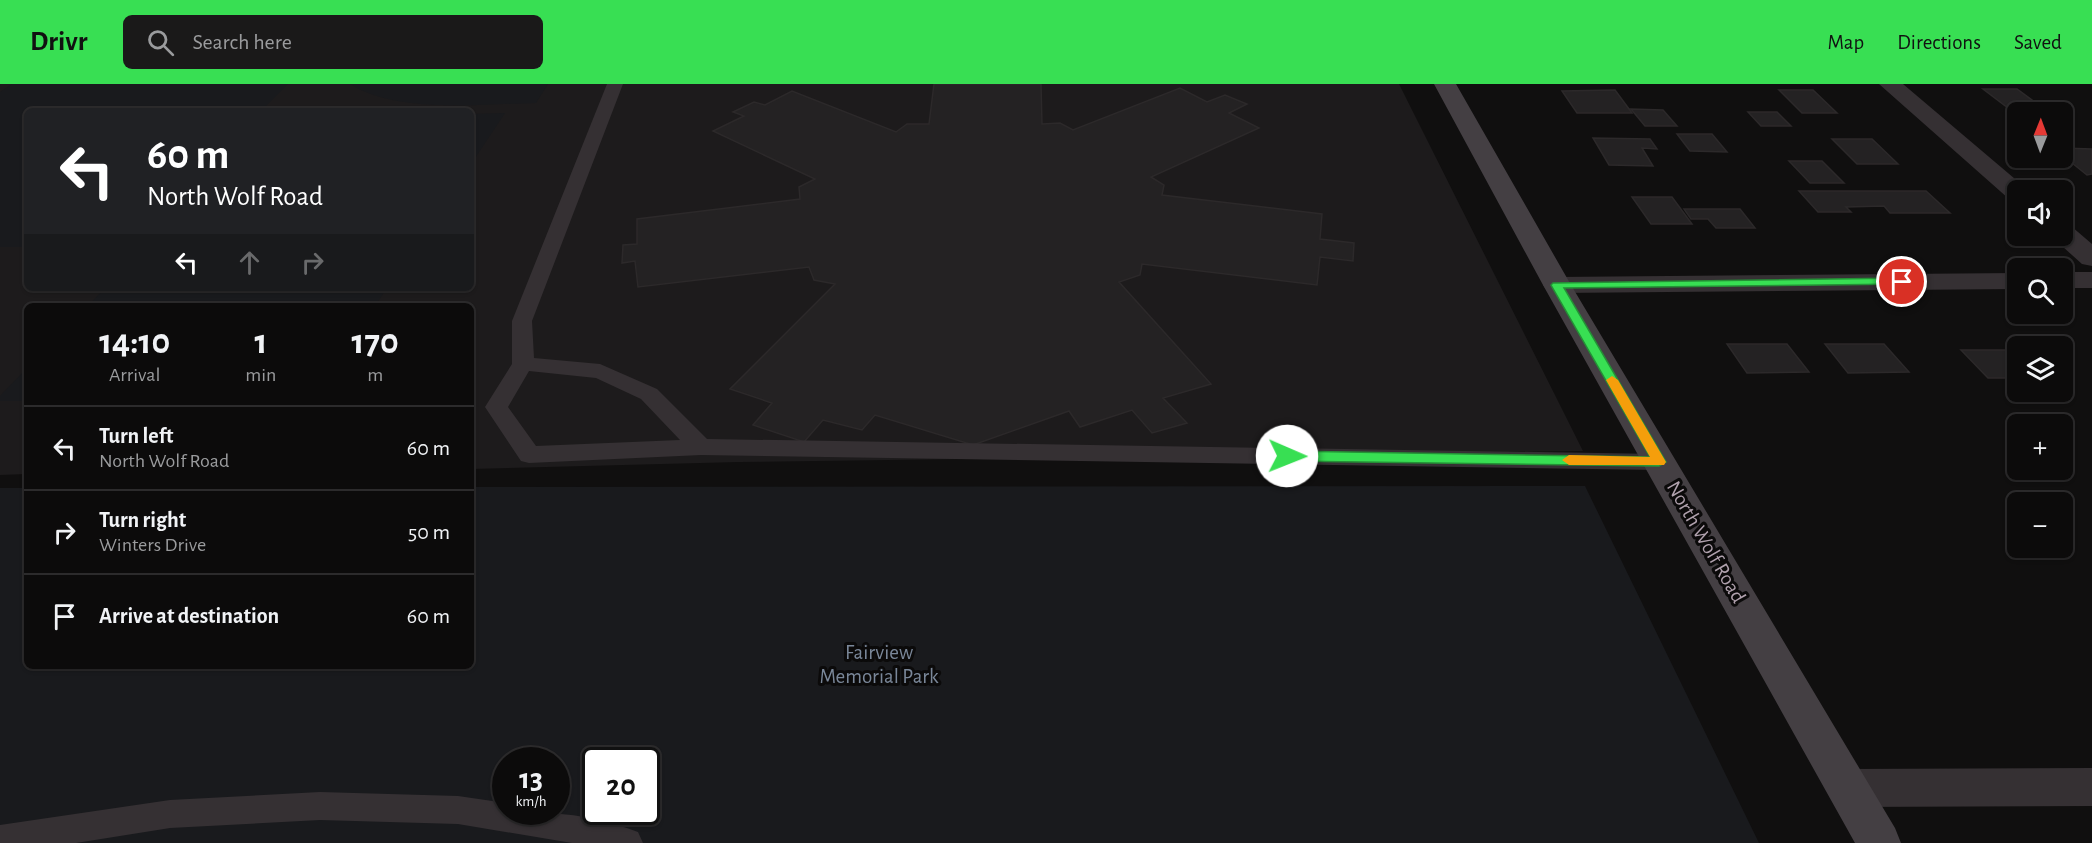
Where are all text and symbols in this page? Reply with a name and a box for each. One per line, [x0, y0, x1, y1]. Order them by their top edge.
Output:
search box [123, 15, 543, 69]
icon: search [144, 26, 177, 59]
text: Drivr [30, 28, 87, 56]
text: Search here [192, 31, 292, 53]
text: Map [1828, 32, 1864, 53]
text: Directions [1897, 32, 1981, 53]
text: Saved [2014, 32, 2062, 53]
north arrow [2007, 102, 2073, 168]
map controls [2007, 102, 2073, 558]
icon: left [48, 132, 126, 210]
text: 60 m [147, 134, 229, 176]
button: sound [2007, 180, 2073, 246]
text: North Wolf Road [147, 183, 323, 210]
icon: left [170, 246, 203, 279]
icon: ahead [233, 246, 266, 279]
icon: right [296, 246, 329, 279]
pin [1876, 256, 1927, 307]
button: search [2007, 258, 2073, 324]
icon: arrive [1885, 265, 1918, 298]
text: 14:10 [99, 324, 170, 360]
text: 1 [254, 324, 267, 360]
text: 170 [352, 324, 399, 360]
button: layers [2007, 336, 2073, 402]
text: Arrival [109, 365, 160, 385]
text: min [245, 365, 276, 385]
text: m [367, 365, 383, 385]
button: + [2007, 414, 2073, 480]
position arrow [1255, 424, 1319, 488]
text: Turn left [99, 425, 173, 447]
icon: left [48, 432, 81, 465]
text: 60 m [407, 437, 450, 459]
text: North Wolf Road [99, 451, 229, 471]
street label: North Wolf Road [1663, 478, 1749, 607]
button: − [2007, 492, 2073, 558]
text: Turn right [99, 509, 186, 531]
icon: right [48, 516, 81, 549]
text: 50 m [408, 521, 450, 543]
text: Winters Drive [99, 535, 206, 555]
icon: arrive [48, 600, 81, 633]
text: Arrive at destination [99, 605, 279, 627]
text: 60 m [407, 605, 450, 627]
park label: Fairview Memorial Park [819, 642, 939, 687]
speed limit sign: 20 [582, 747, 660, 825]
text: 13 [519, 764, 543, 794]
text: km/h [516, 794, 546, 809]

